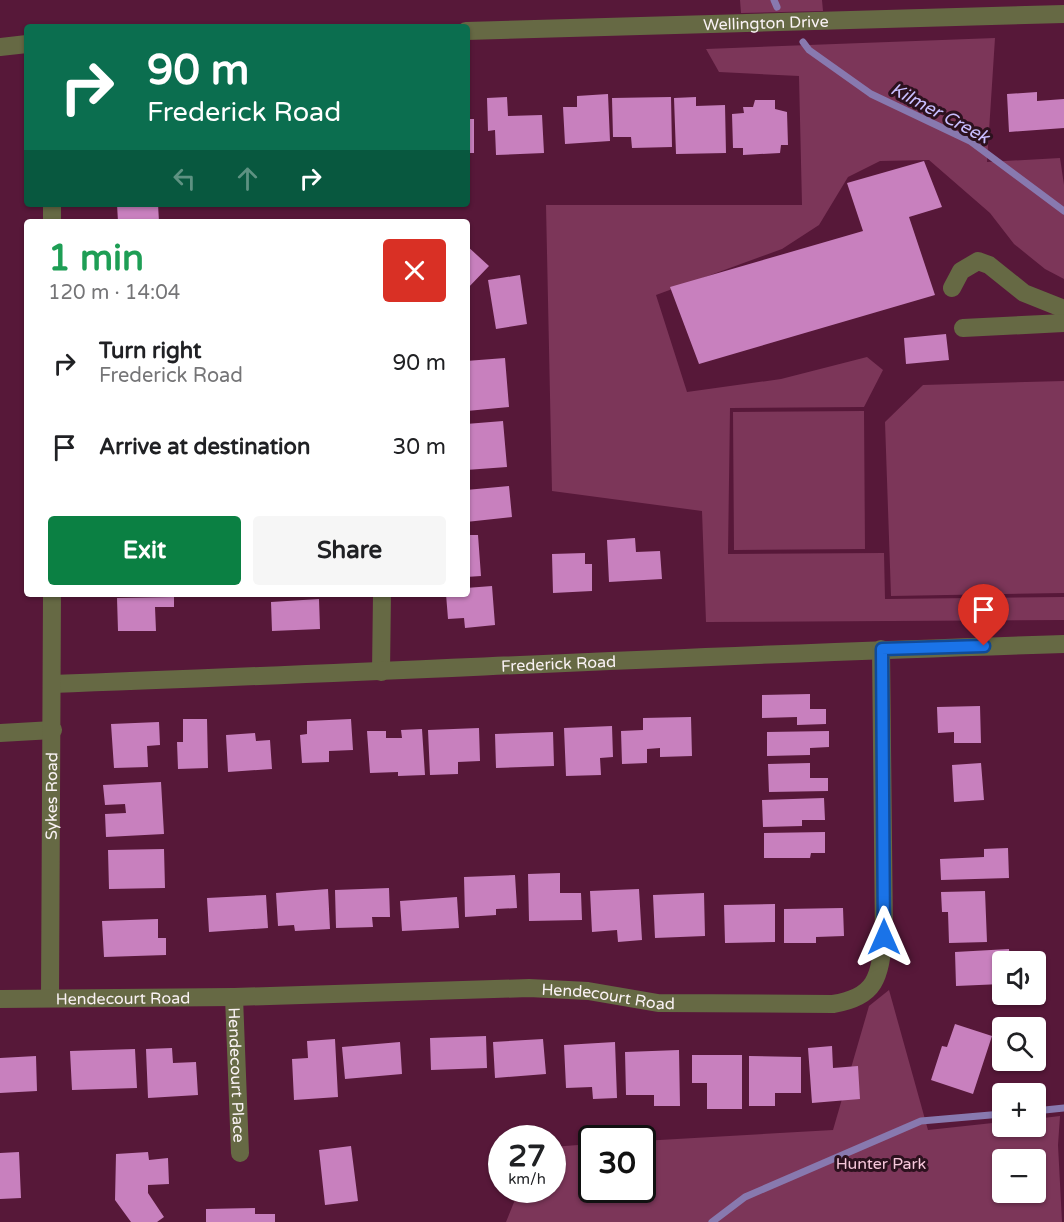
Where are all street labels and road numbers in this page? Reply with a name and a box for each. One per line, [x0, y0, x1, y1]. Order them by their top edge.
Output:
street label: Wellington Drive [703, 12, 829, 35]
street label: Frederick Road [501, 652, 617, 677]
street label: Sykes Road [42, 752, 62, 840]
street label: Hendecourt Road [541, 980, 675, 1014]
street label: Hendecourt Road [56, 988, 190, 1010]
street label: Hendecourt Place [223, 1007, 249, 1143]

